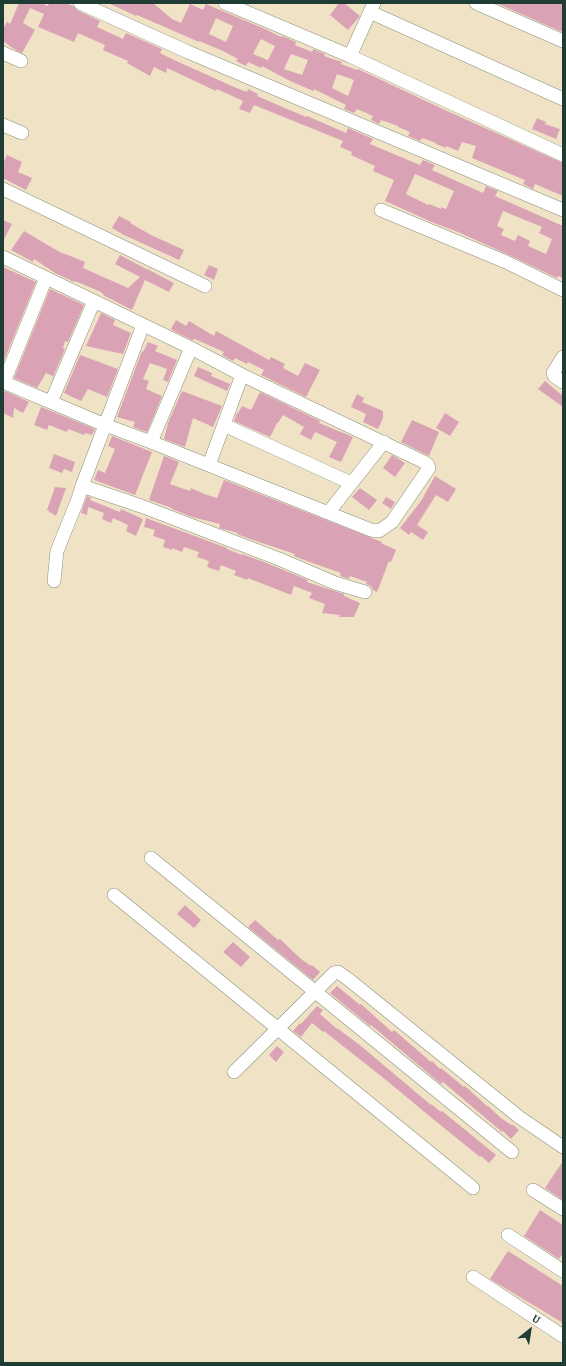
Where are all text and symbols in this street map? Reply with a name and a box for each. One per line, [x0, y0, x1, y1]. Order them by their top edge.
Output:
north arrow [510, 1310, 550, 1350]
text: U [529, 1311, 543, 1327]

